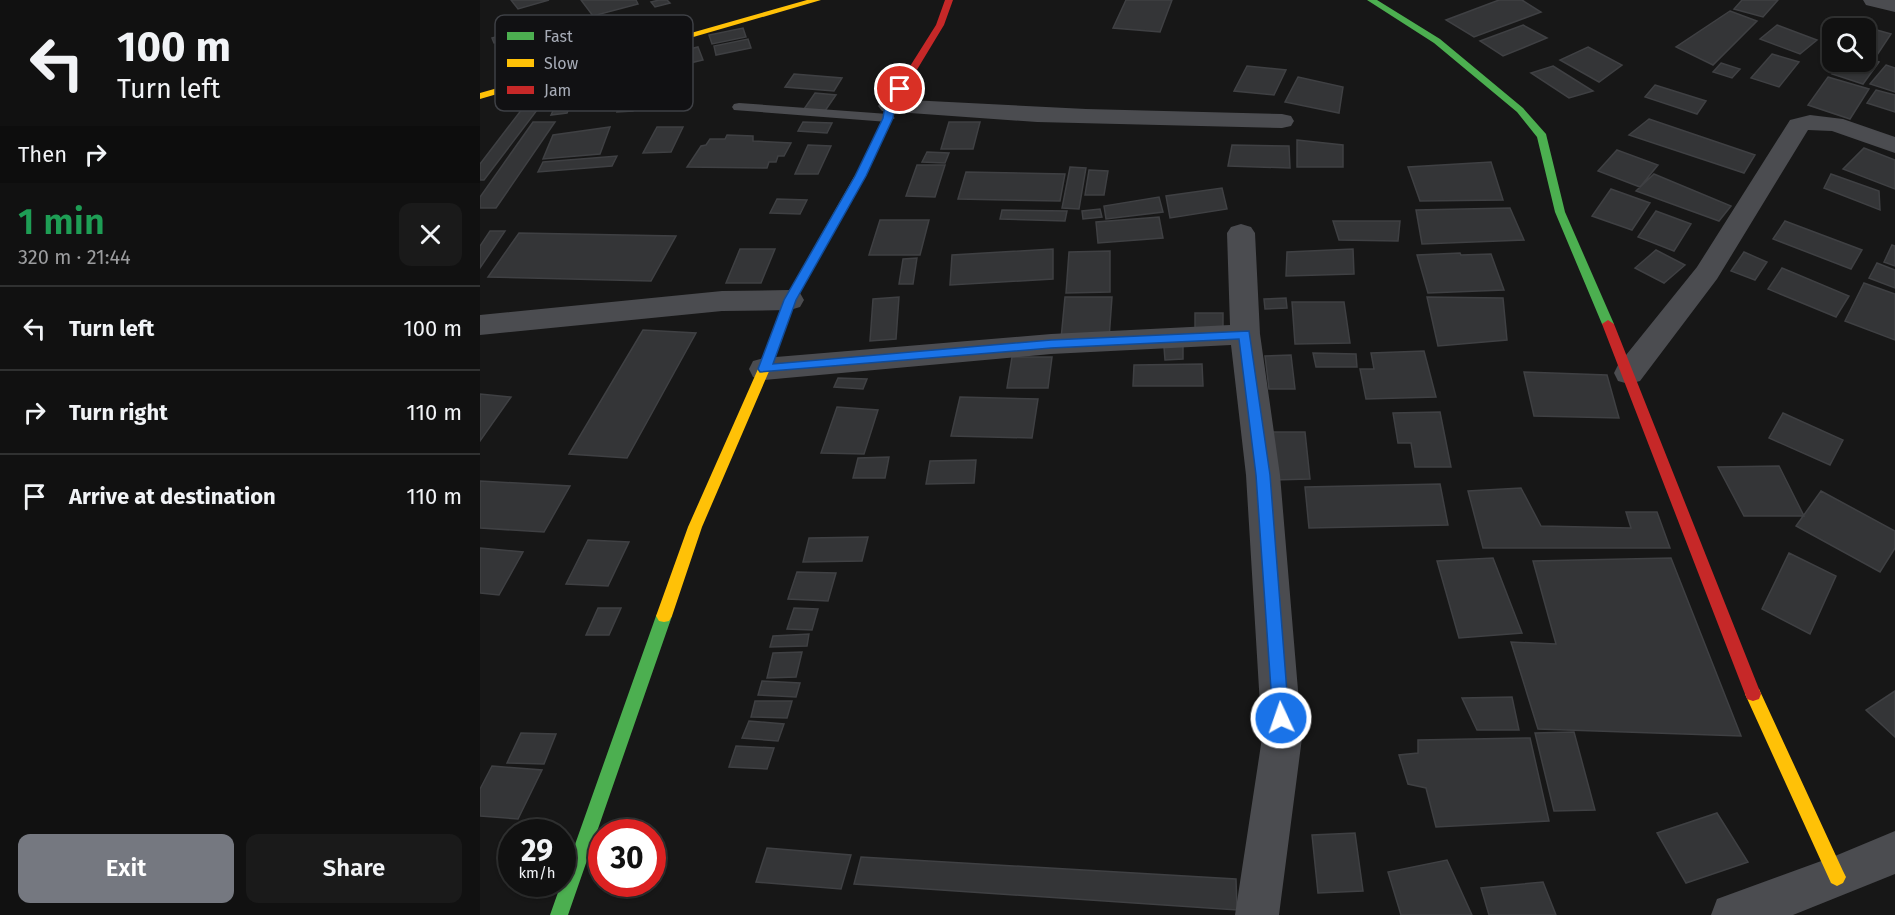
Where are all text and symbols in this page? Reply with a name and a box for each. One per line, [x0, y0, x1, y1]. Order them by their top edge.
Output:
legend [495, 15, 693, 111]
map controls [1822, 18, 1876, 72]
button: search [1822, 18, 1876, 72]
text: 100 m [117, 22, 231, 72]
icon: left [18, 24, 96, 102]
text: Fast [544, 27, 573, 46]
text: Slow [544, 54, 579, 73]
pin [874, 63, 925, 114]
icon: arrive [883, 72, 916, 105]
text: Turn left [117, 73, 220, 105]
text: Jam [544, 81, 571, 100]
icon: right [79, 138, 112, 171]
text: Then [18, 141, 67, 168]
text: 1 min [18, 200, 105, 244]
button: close [399, 203, 462, 266]
text: 320 m · 21:44 [18, 245, 131, 269]
icon: left [18, 312, 51, 345]
text: Turn left [69, 315, 154, 342]
text: 100 m [403, 315, 462, 342]
icon: right [18, 396, 51, 429]
text: Turn right [69, 399, 168, 426]
text: 110 m [406, 399, 462, 426]
icon: arrive [18, 480, 51, 513]
text: Arrive at destination [69, 483, 276, 510]
text: 110 m [406, 483, 462, 510]
position arrow [1249, 686, 1313, 750]
speed limit sign: 30 [588, 819, 666, 897]
text: 29 [521, 833, 553, 869]
button: Exit [18, 834, 234, 903]
button: Share [246, 834, 462, 903]
text: km/h [518, 864, 556, 882]

